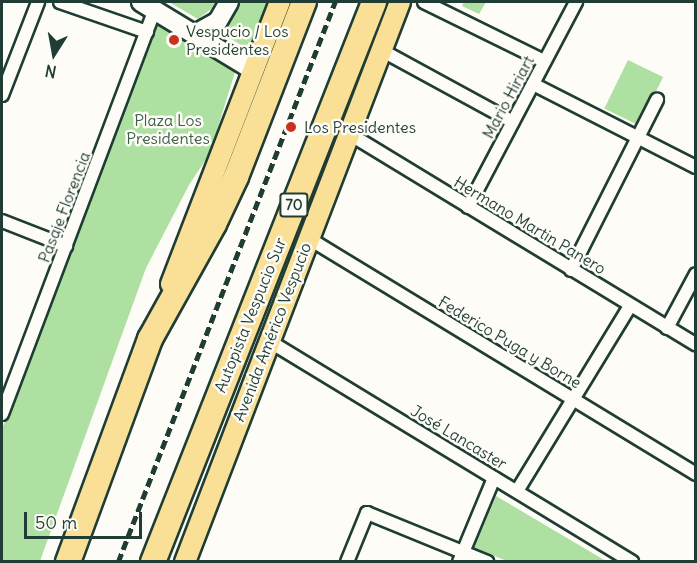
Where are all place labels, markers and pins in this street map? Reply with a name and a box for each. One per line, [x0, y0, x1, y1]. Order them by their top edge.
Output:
place label: Vespucio / Los Presidentes [186, 21, 289, 59]
marker: Vespucio / Los Presidentes [167, 33, 181, 47]
place label: Los Presidentes [304, 117, 416, 137]
marker: Los Presidentes [282, 118, 300, 136]

